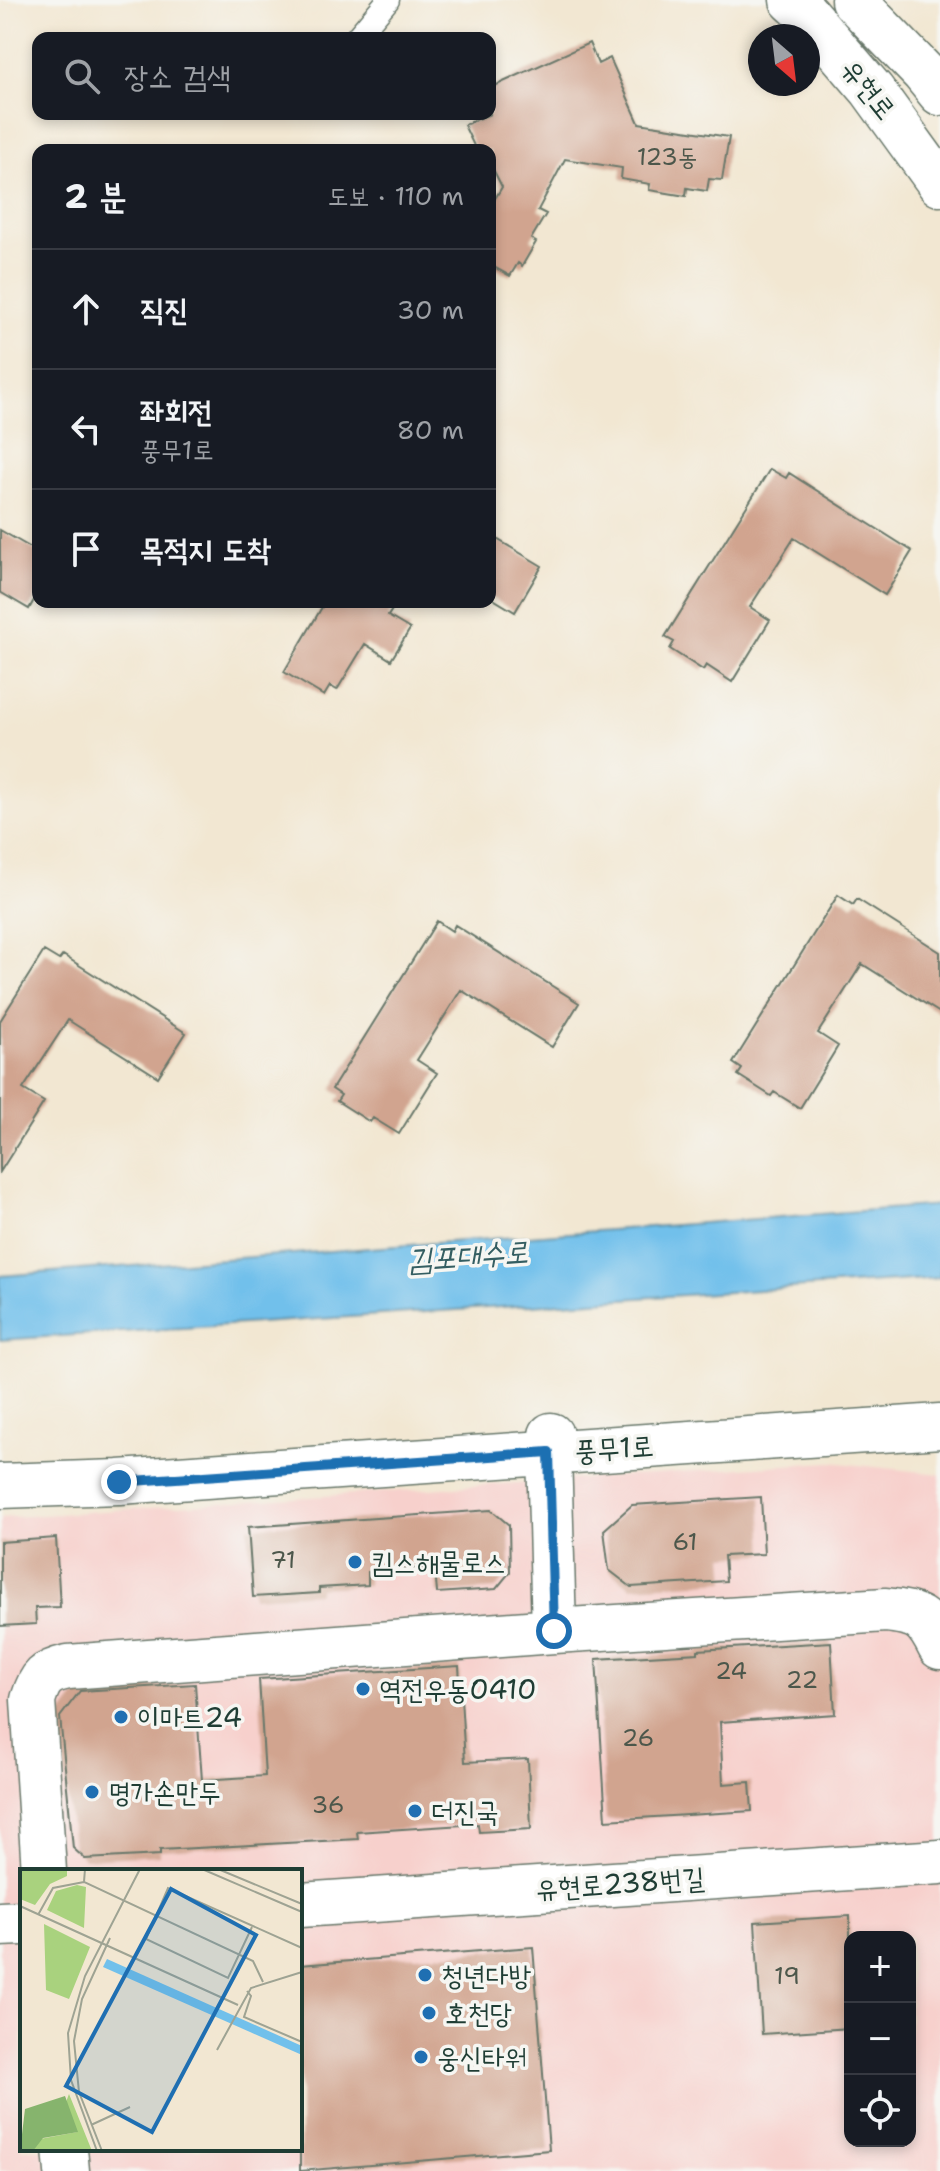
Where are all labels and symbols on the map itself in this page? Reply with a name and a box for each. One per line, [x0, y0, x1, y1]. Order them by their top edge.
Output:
north arrow [748, 24, 820, 96]
street label: 유현로 [833, 51, 905, 127]
house number: 123동 [637, 141, 697, 173]
water label: 김포대수로 [406, 1231, 530, 1280]
street label: 풍무1로 [573, 1426, 655, 1470]
route end [101, 1464, 137, 1500]
house number: 61 [673, 1526, 697, 1558]
place label: 킴스해물로스 [371, 1543, 506, 1581]
house number: 71 [270, 1544, 296, 1576]
marker: 킴스해물로스 [346, 1553, 364, 1571]
route start [536, 1613, 572, 1649]
house number: 24 [715, 1655, 747, 1687]
house number: 22 [786, 1664, 818, 1696]
place label: 역전우동0410 [379, 1670, 537, 1708]
marker: 역전우동0410 [354, 1680, 372, 1698]
place label: 이마트24 [137, 1698, 242, 1736]
marker: 이마트24 [112, 1708, 130, 1726]
house number: 26 [622, 1722, 654, 1754]
place label: 명가손만두 [108, 1773, 221, 1811]
marker: 명가손만두 [83, 1783, 101, 1801]
house number: 36 [312, 1789, 345, 1821]
place label: 더진국 [431, 1792, 499, 1830]
marker: 더진국 [406, 1802, 424, 1820]
street label: 유현로238번길 [534, 1858, 706, 1908]
inset map [20, 1869, 302, 2151]
place label: 청년다방 [441, 1956, 532, 1994]
house number: 19 [774, 1960, 800, 1992]
marker: 청년다방 [416, 1966, 434, 1984]
place label: 호천당 [445, 1994, 513, 2032]
marker: 호천당 [420, 2004, 438, 2022]
place label: 웅신타워 [437, 2038, 527, 2076]
marker: 웅신타워 [412, 2048, 430, 2066]

